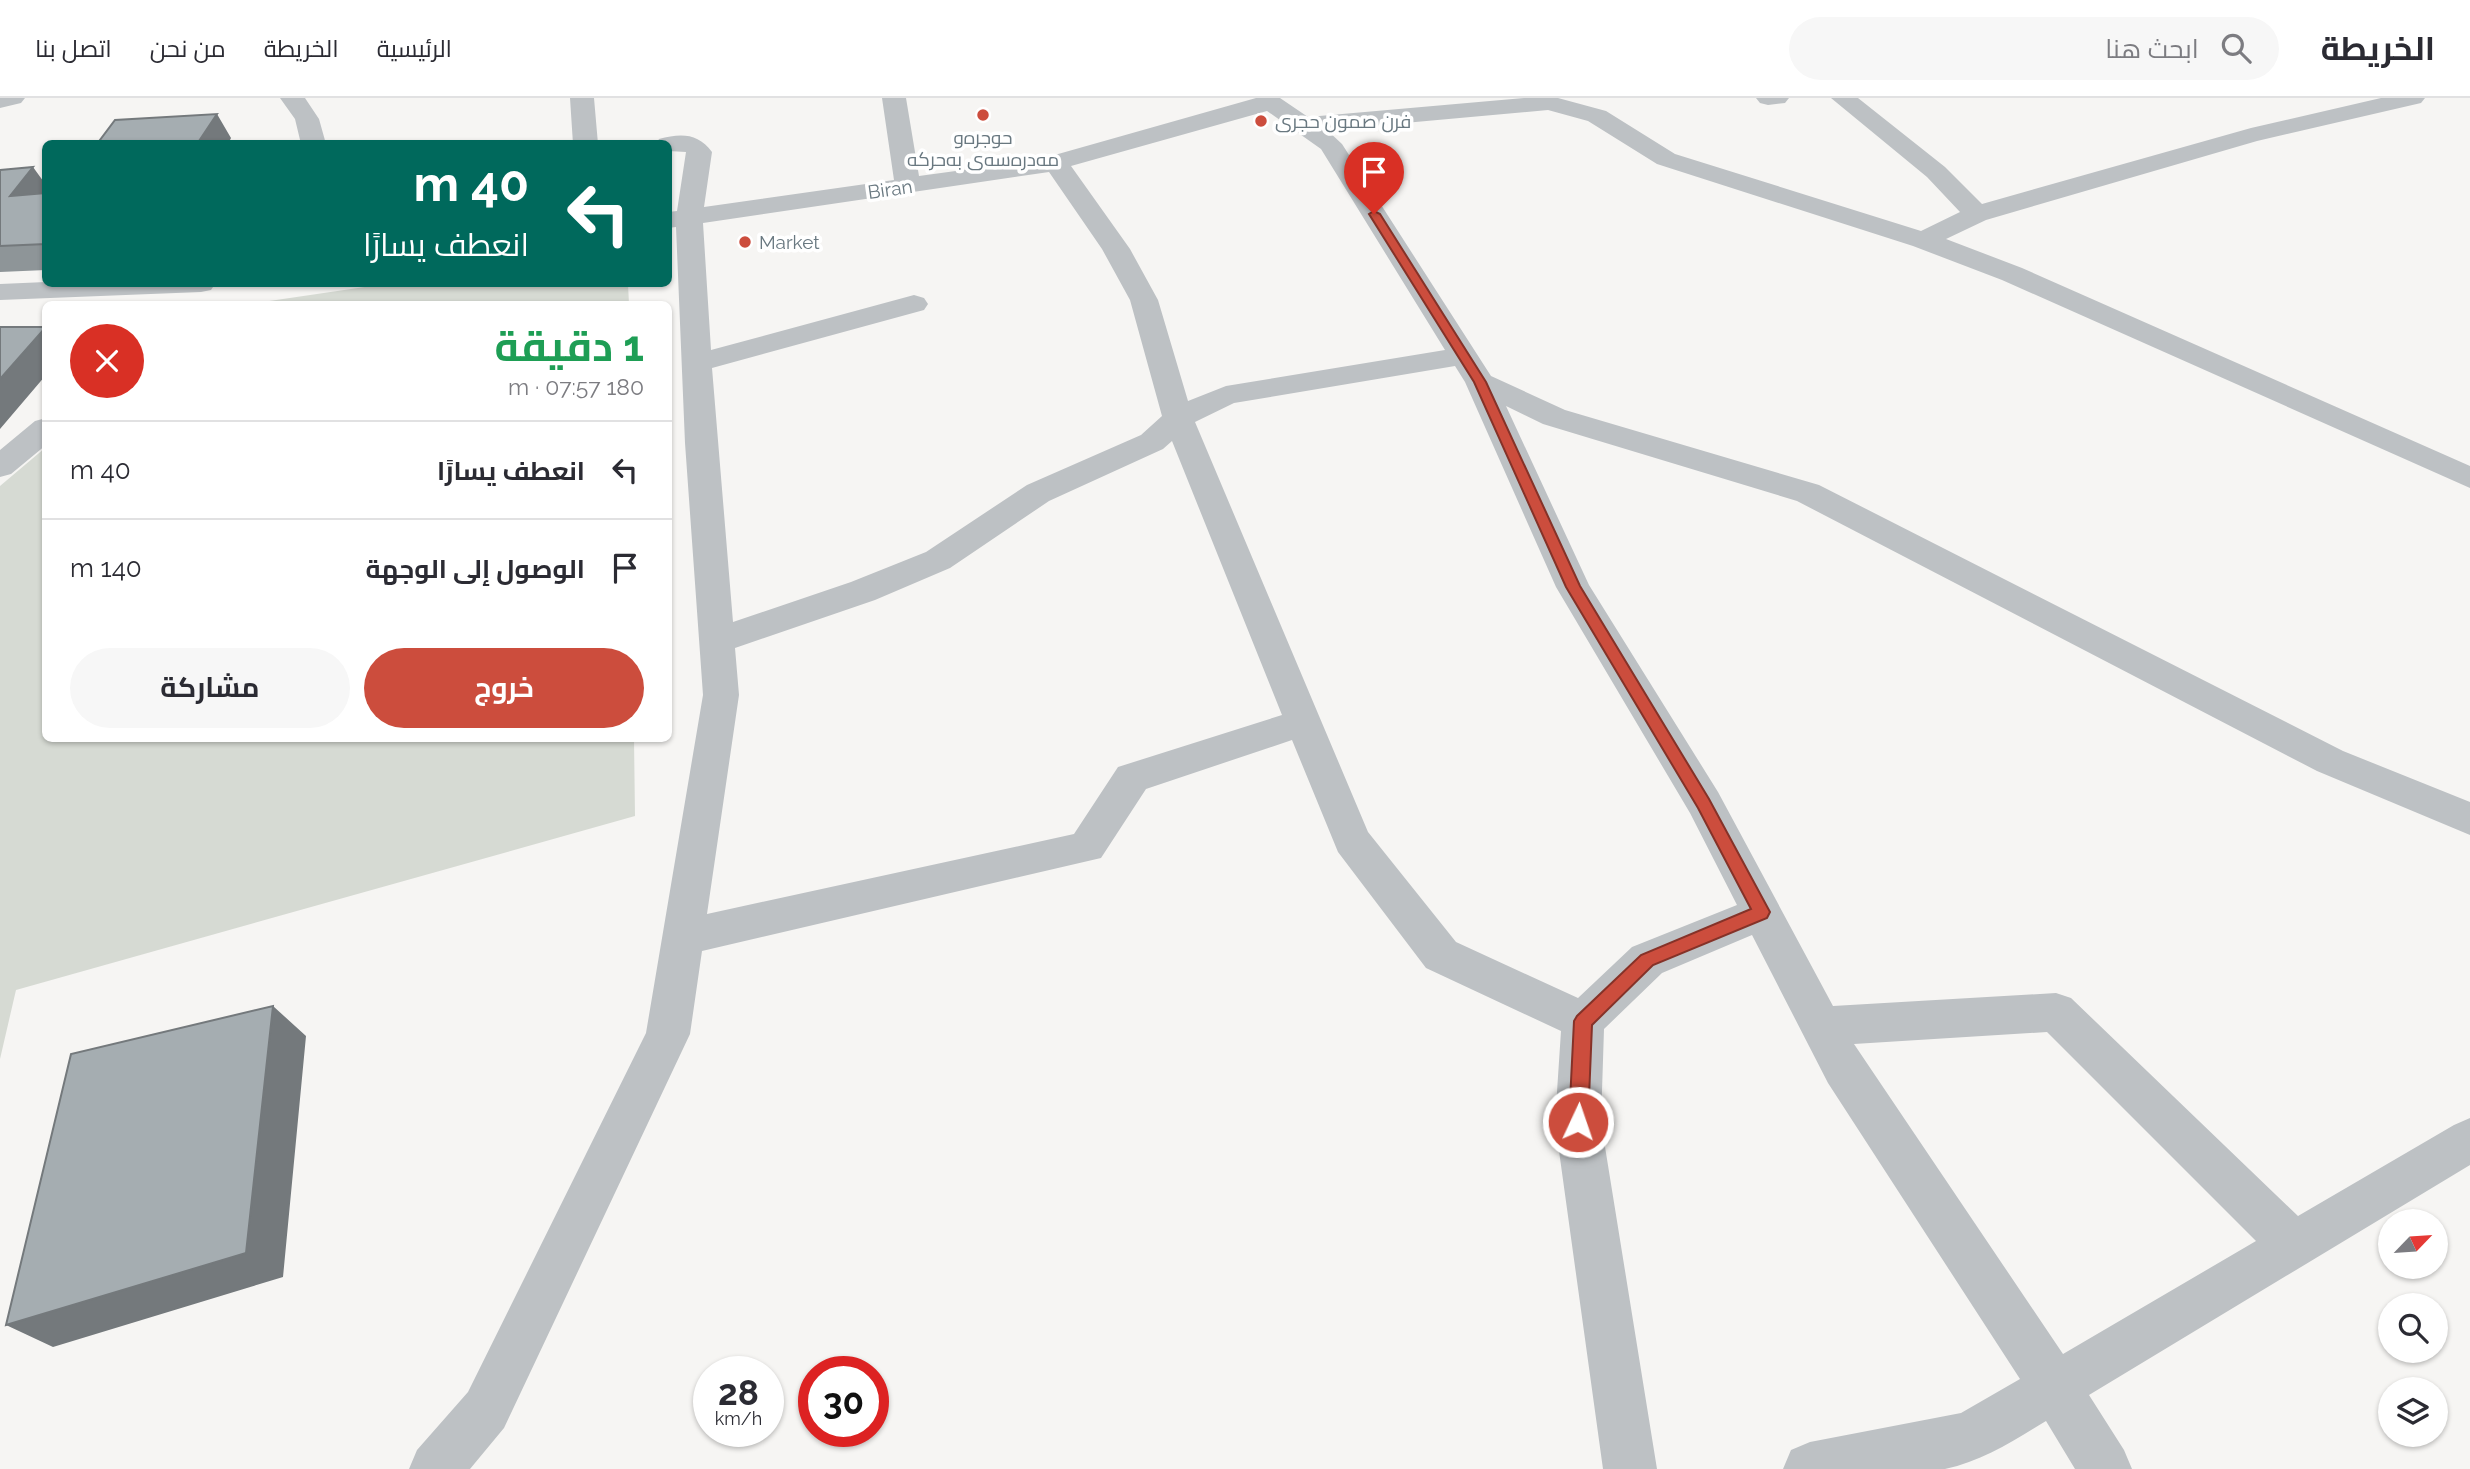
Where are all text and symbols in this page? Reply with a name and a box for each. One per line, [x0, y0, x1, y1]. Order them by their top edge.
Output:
search box [1789, 17, 2279, 80]
icon: search [2217, 29, 2255, 67]
text: الخريطة [2321, 29, 2435, 68]
text: اتصل بنا [35, 34, 112, 63]
text: من نحن [150, 34, 226, 63]
text: الخريطة [264, 34, 339, 63]
text: الرئيسية [377, 34, 452, 63]
text: ابحث هنا [2105, 34, 2199, 64]
marker: حوجره‌و مه‌دره‌سه‌ی به‌حرکه [975, 107, 991, 123]
place label: فرن صمون حجری [1275, 110, 1411, 133]
marker: فرن صمون حجری [1253, 113, 1269, 129]
place label: حوجره‌و مه‌دره‌سه‌ی به‌حرکه [907, 126, 1059, 171]
pin [1344, 142, 1404, 214]
icon: arrive [1355, 153, 1393, 191]
text: 40 m [414, 155, 529, 212]
icon: left [553, 168, 644, 259]
street label: Biran [866, 175, 914, 203]
text: انعطف يسارًا [363, 226, 529, 263]
place label: Market [759, 231, 820, 253]
marker: Market [737, 234, 753, 250]
text: 1 دقيقة [494, 322, 644, 371]
button: close [70, 324, 144, 398]
text: 180 m · 07:57 [508, 373, 644, 400]
icon: left [606, 451, 644, 489]
text: 40 m [70, 455, 131, 485]
text: انعطف يسارًا [437, 456, 585, 486]
icon: arrive [606, 549, 644, 587]
text: 140 m [70, 553, 142, 583]
text: الوصول إلى الوجهة [365, 554, 585, 584]
button: مشاركة [70, 648, 350, 728]
button: خروج [364, 648, 644, 728]
position arrow [1541, 1085, 1615, 1159]
north arrow [2378, 1209, 2448, 1279]
map controls [2378, 1209, 2448, 1447]
button: search [2378, 1293, 2448, 1363]
speed limit sign: 30 [798, 1356, 889, 1447]
text: 28 [718, 1372, 759, 1413]
button: layers [2378, 1377, 2448, 1447]
text: km/h [715, 1408, 762, 1429]

